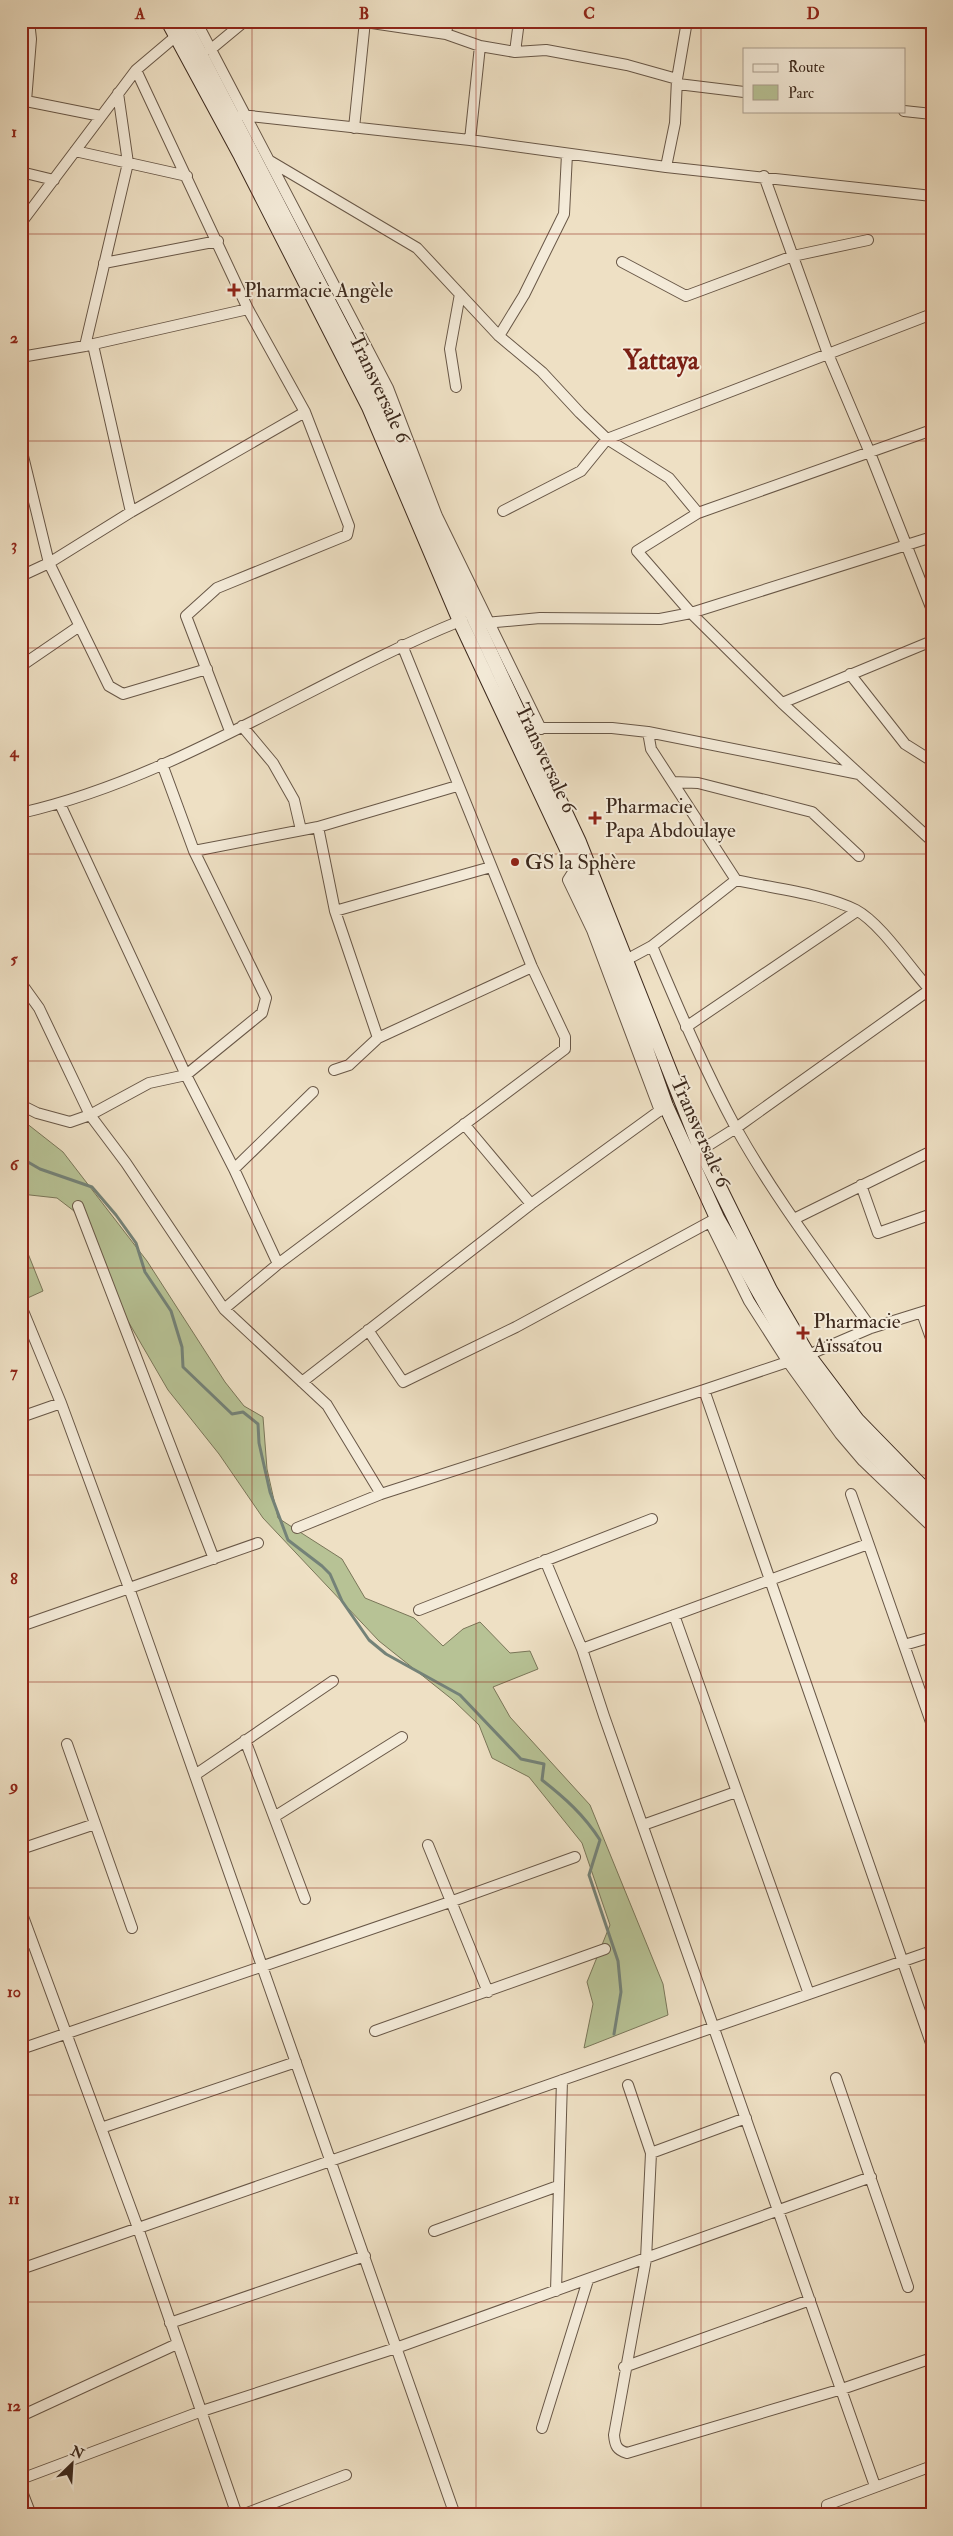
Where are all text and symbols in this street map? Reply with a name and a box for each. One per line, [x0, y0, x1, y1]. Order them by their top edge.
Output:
text: A [134, 4, 146, 24]
text: B [359, 4, 369, 24]
text: C [583, 4, 595, 24]
text: D [806, 4, 820, 24]
legend [743, 48, 906, 112]
text: Route [788, 58, 825, 77]
text: Parc [788, 84, 814, 103]
text: 1 [11, 122, 17, 142]
place label: Pharmacie Angèle [244, 277, 393, 304]
marker: Pharmacie Angèle [228, 284, 240, 296]
text: 2 [10, 328, 18, 348]
street label: Transversale 6 [342, 329, 417, 449]
district label: Yattaya [622, 345, 700, 378]
text: 3 [11, 535, 17, 555]
street label: Transversale 6 [508, 699, 583, 819]
text: 4 [9, 742, 20, 762]
place label: Pharmacie Papa Abdoulaye [605, 793, 736, 844]
marker: Pharmacie Papa Abdoulaye [589, 812, 601, 824]
place label: GS la Sphère [525, 849, 636, 876]
marker: GS la Sphère [509, 856, 521, 868]
text: 5 [10, 949, 18, 969]
street label: Transversale 6 [664, 1073, 737, 1193]
text: 6 [10, 1155, 20, 1175]
place label: Pharmacie Aïssatou [812, 1308, 901, 1359]
marker: Pharmacie Aïssatou [797, 1327, 809, 1339]
text: 7 [10, 1362, 18, 1382]
text: 8 [10, 1569, 18, 1589]
text: 9 [8, 1776, 18, 1796]
text: 10 [7, 1982, 21, 2002]
text: 11 [8, 2189, 20, 2209]
text: 12 [7, 2396, 21, 2416]
north arrow [48, 2438, 98, 2488]
text: N [67, 2442, 87, 2463]

